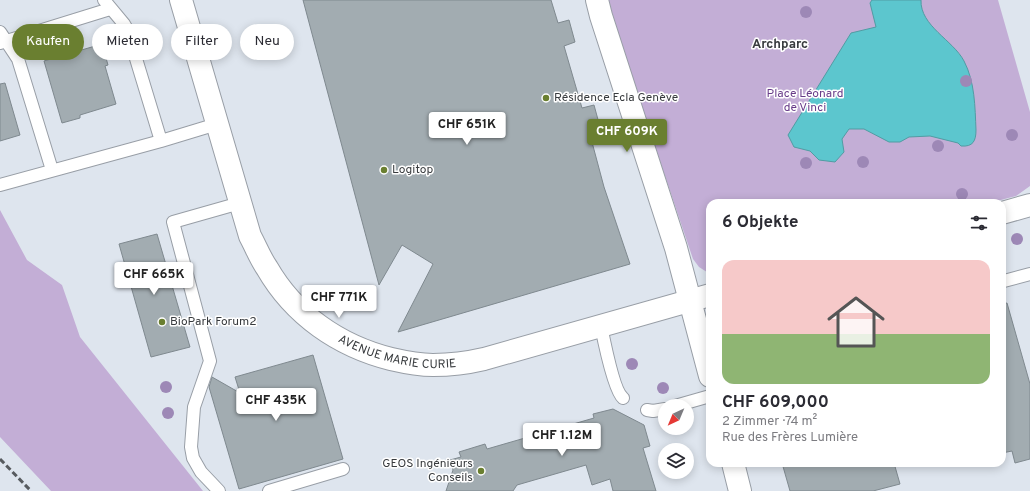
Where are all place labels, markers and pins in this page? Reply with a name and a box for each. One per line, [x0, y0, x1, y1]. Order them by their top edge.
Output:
place label: Résidence Ecla Genève [554, 90, 678, 106]
marker: Résidence Ecla Genève [541, 93, 551, 103]
pin: CHF 651K [426, 112, 508, 146]
pin: CHF 609K [586, 119, 668, 153]
place label: Logitop [392, 162, 433, 178]
marker: Logitop [379, 165, 389, 175]
pin: CHF 665K [113, 262, 195, 296]
pin: CHF 771K [298, 285, 380, 319]
place label: BioPark Forum2 [170, 314, 257, 330]
marker: BioPark Forum2 [157, 317, 167, 327]
pin: CHF 435K [235, 388, 317, 422]
pin: CHF 1.12M [516, 423, 608, 457]
place label: GEOS Ingénieurs Conseils [382, 456, 473, 486]
marker: GEOS Ingénieurs Conseils [476, 466, 486, 476]

